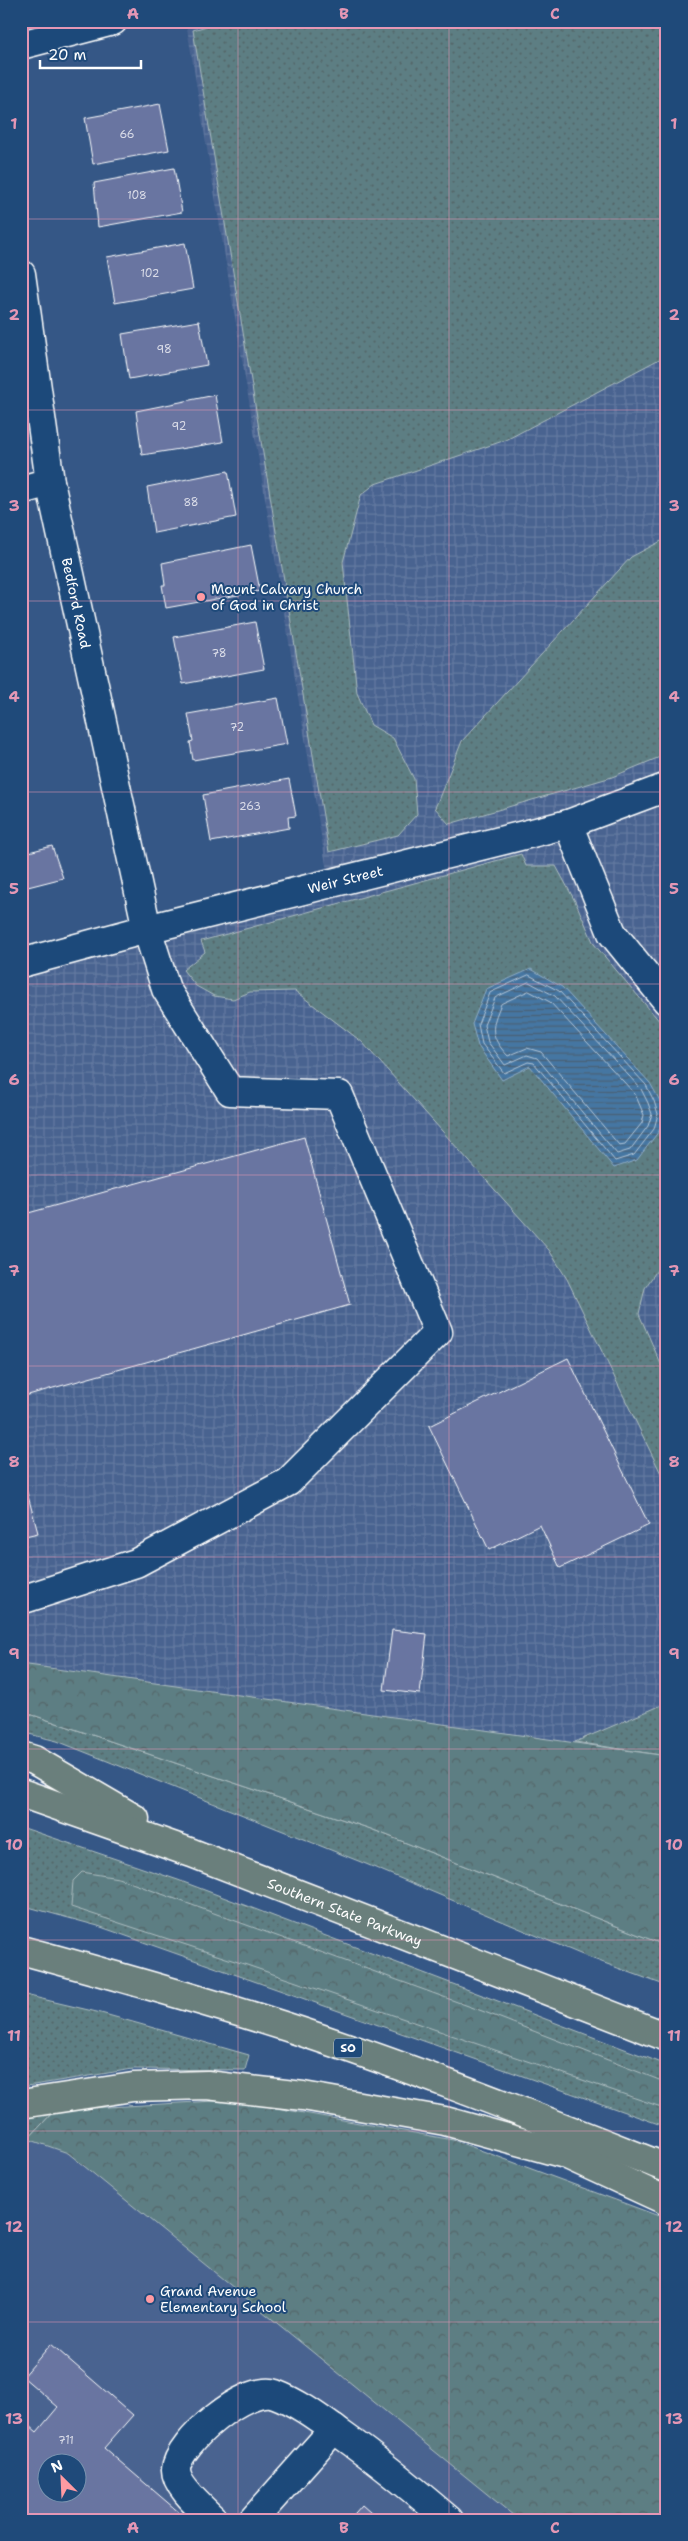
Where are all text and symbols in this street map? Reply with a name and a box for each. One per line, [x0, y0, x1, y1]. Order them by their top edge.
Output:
text: A [127, 3, 139, 24]
text: B [339, 3, 349, 24]
text: C [550, 3, 560, 24]
scale bar [40, 38, 141, 70]
text: 20 m [48, 45, 87, 65]
text: 1 [10, 113, 18, 134]
text: 1 [670, 113, 678, 134]
house number: 66 [119, 127, 135, 142]
house number: 108 [127, 188, 147, 203]
house number: 102 [140, 266, 160, 281]
text: 2 [8, 304, 20, 325]
text: 2 [668, 304, 680, 325]
house number: 98 [156, 342, 172, 357]
house number: 92 [172, 419, 186, 434]
text: 3 [8, 495, 20, 516]
house number: 88 [183, 495, 199, 510]
text: 3 [668, 495, 680, 516]
street label: Bedford Road [58, 556, 95, 650]
place label: Mount Calvary Church of God in Christ [211, 580, 362, 614]
marker: Mount Calvary Church of God in Christ [195, 591, 207, 603]
house number: 78 [212, 646, 226, 661]
text: 4 [8, 686, 20, 707]
text: 4 [668, 686, 680, 707]
house number: 72 [230, 720, 244, 735]
house number: 263 [239, 799, 261, 814]
street label: Weir Street [306, 861, 385, 898]
text: 5 [9, 878, 19, 899]
text: 5 [669, 878, 679, 899]
text: 6 [8, 1069, 20, 1090]
text: 6 [668, 1069, 680, 1090]
text: 7 [8, 1260, 20, 1281]
text: 7 [668, 1260, 680, 1281]
text: 8 [8, 1451, 20, 1472]
text: 8 [668, 1451, 680, 1472]
text: 9 [8, 1643, 20, 1664]
text: 9 [668, 1643, 680, 1664]
text: 10 [5, 1834, 23, 1855]
text: 10 [665, 1834, 683, 1855]
street label: Southern State Parkway [265, 1874, 425, 1950]
text: 11 [7, 2025, 21, 2046]
text: 11 [667, 2025, 681, 2046]
road number: SO [334, 2039, 362, 2058]
text: 12 [5, 2216, 23, 2237]
text: 12 [665, 2216, 683, 2237]
place label: Grand Avenue Elementary School [160, 2282, 287, 2316]
marker: Grand Avenue Elementary School [144, 2293, 156, 2305]
text: 13 [5, 2408, 23, 2429]
text: 13 [665, 2408, 683, 2429]
house number: 711 [58, 2433, 74, 2448]
north arrow [38, 2454, 88, 2504]
text: N [48, 2456, 65, 2477]
text: A [127, 2517, 139, 2538]
text: B [339, 2517, 349, 2538]
text: C [550, 2517, 560, 2538]

